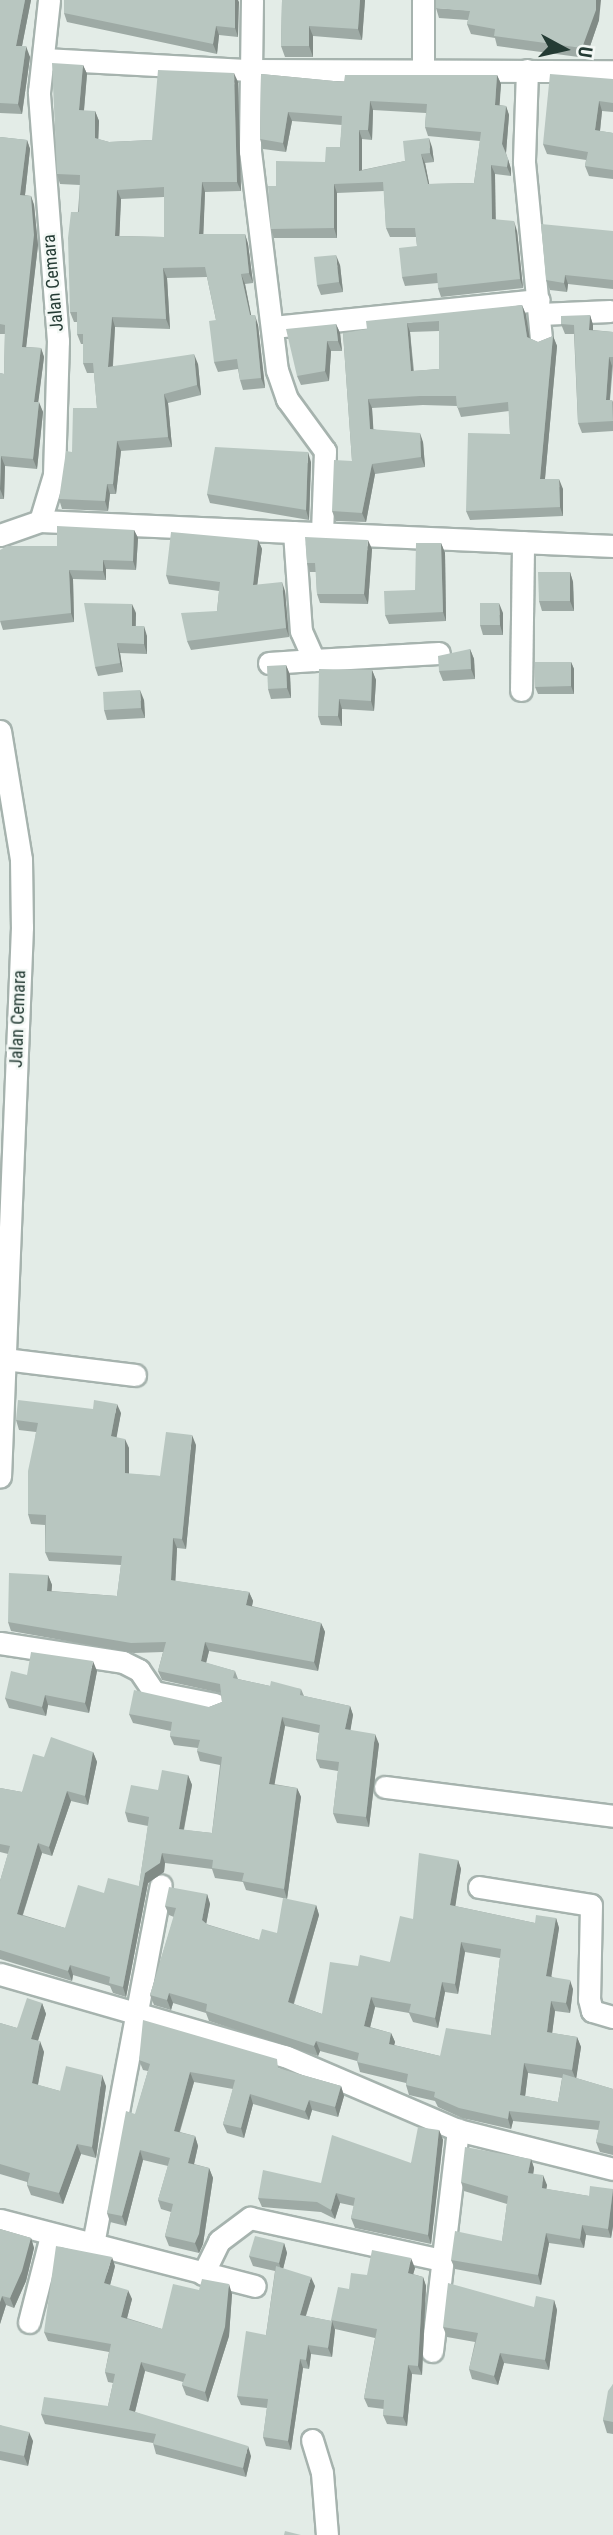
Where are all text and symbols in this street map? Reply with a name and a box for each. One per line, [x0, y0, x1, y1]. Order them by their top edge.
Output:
north arrow [529, 14, 599, 84]
text: U [573, 45, 597, 59]
street label: Jalan Cemara [38, 233, 68, 333]
street label: Jalan Cemara [6, 970, 30, 1068]

